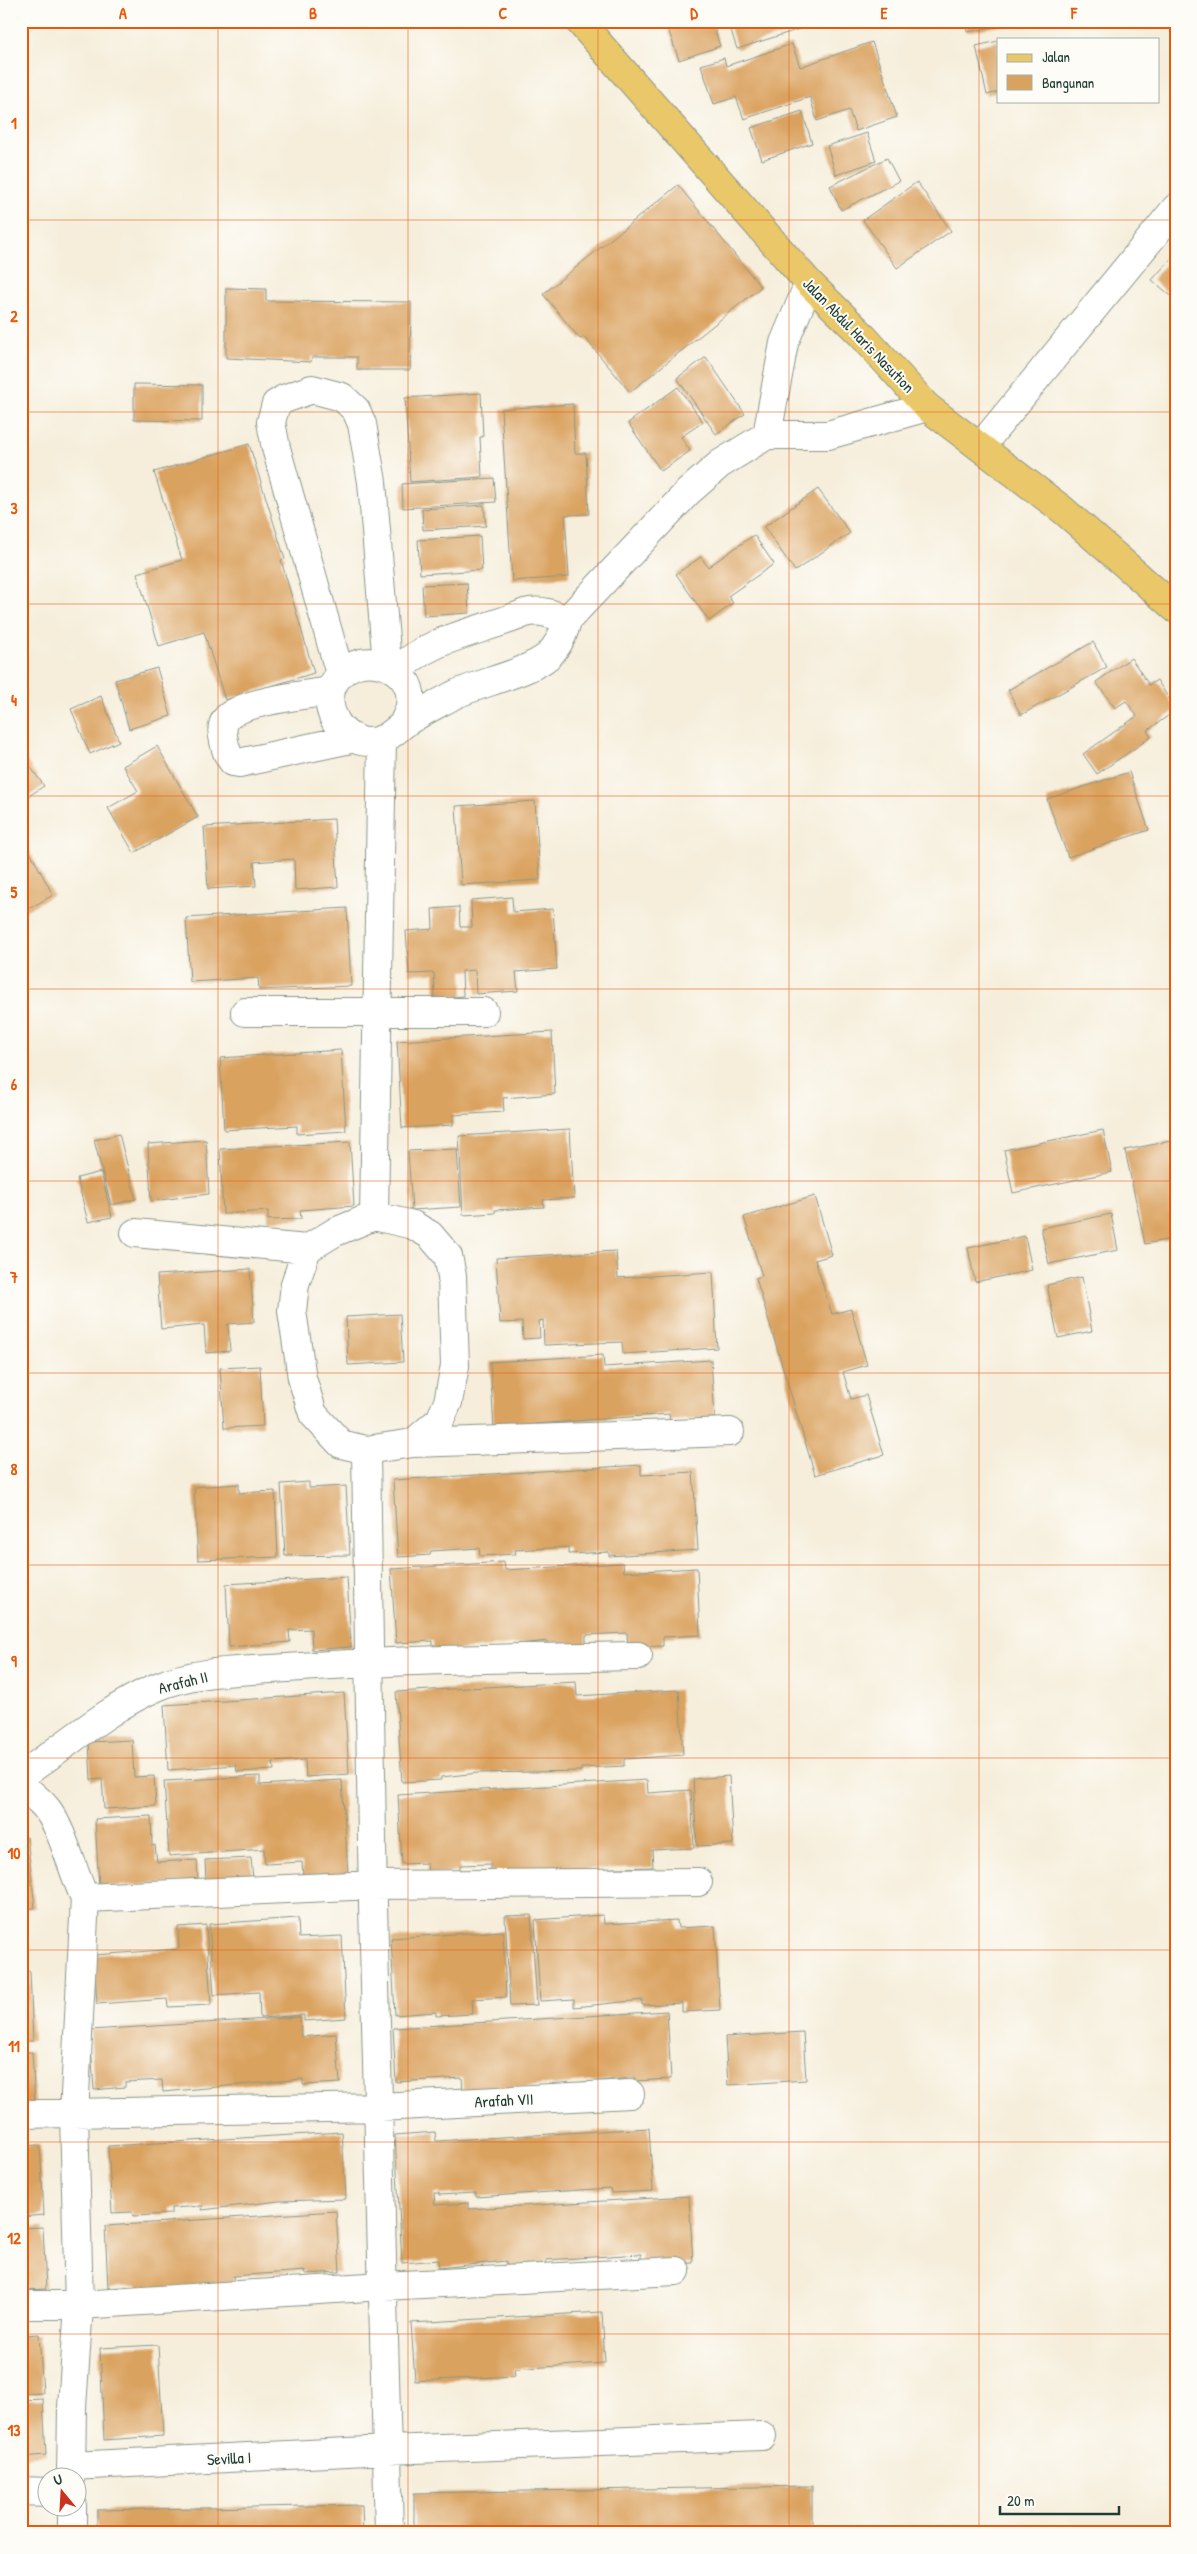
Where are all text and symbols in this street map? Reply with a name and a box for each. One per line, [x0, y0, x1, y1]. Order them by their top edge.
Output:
text: A [119, 2, 127, 24]
text: B [309, 2, 317, 24]
text: C [499, 2, 508, 24]
text: D [690, 2, 698, 24]
text: E [880, 2, 888, 24]
text: F [1070, 2, 1078, 24]
legend [997, 38, 1160, 102]
text: Jalan [1042, 46, 1070, 67]
text: Bangunan [1042, 72, 1095, 93]
text: 1 [11, 112, 17, 134]
street label: Jalan Abdul Haris Nasution [798, 273, 920, 397]
text: 2 [10, 305, 18, 327]
text: 3 [10, 497, 18, 519]
text: 4 [11, 689, 17, 711]
text: 5 [11, 881, 18, 903]
text: 6 [11, 1073, 18, 1095]
text: 7 [9, 1266, 18, 1288]
text: 8 [11, 1458, 18, 1480]
text: 9 [11, 1650, 17, 1672]
street label: Arafah II [156, 1665, 210, 1699]
text: 10 [8, 1842, 20, 1864]
text: 11 [8, 2035, 20, 2057]
street label: Arafah VII [474, 2087, 534, 2113]
text: 12 [7, 2227, 21, 2249]
text: 13 [8, 2419, 20, 2441]
street label: Sevilla I [206, 2446, 252, 2470]
north arrow [38, 2466, 88, 2516]
text: U [51, 2469, 65, 2489]
scale bar [1000, 2484, 1118, 2516]
text: 20 m [1007, 2490, 1034, 2511]

